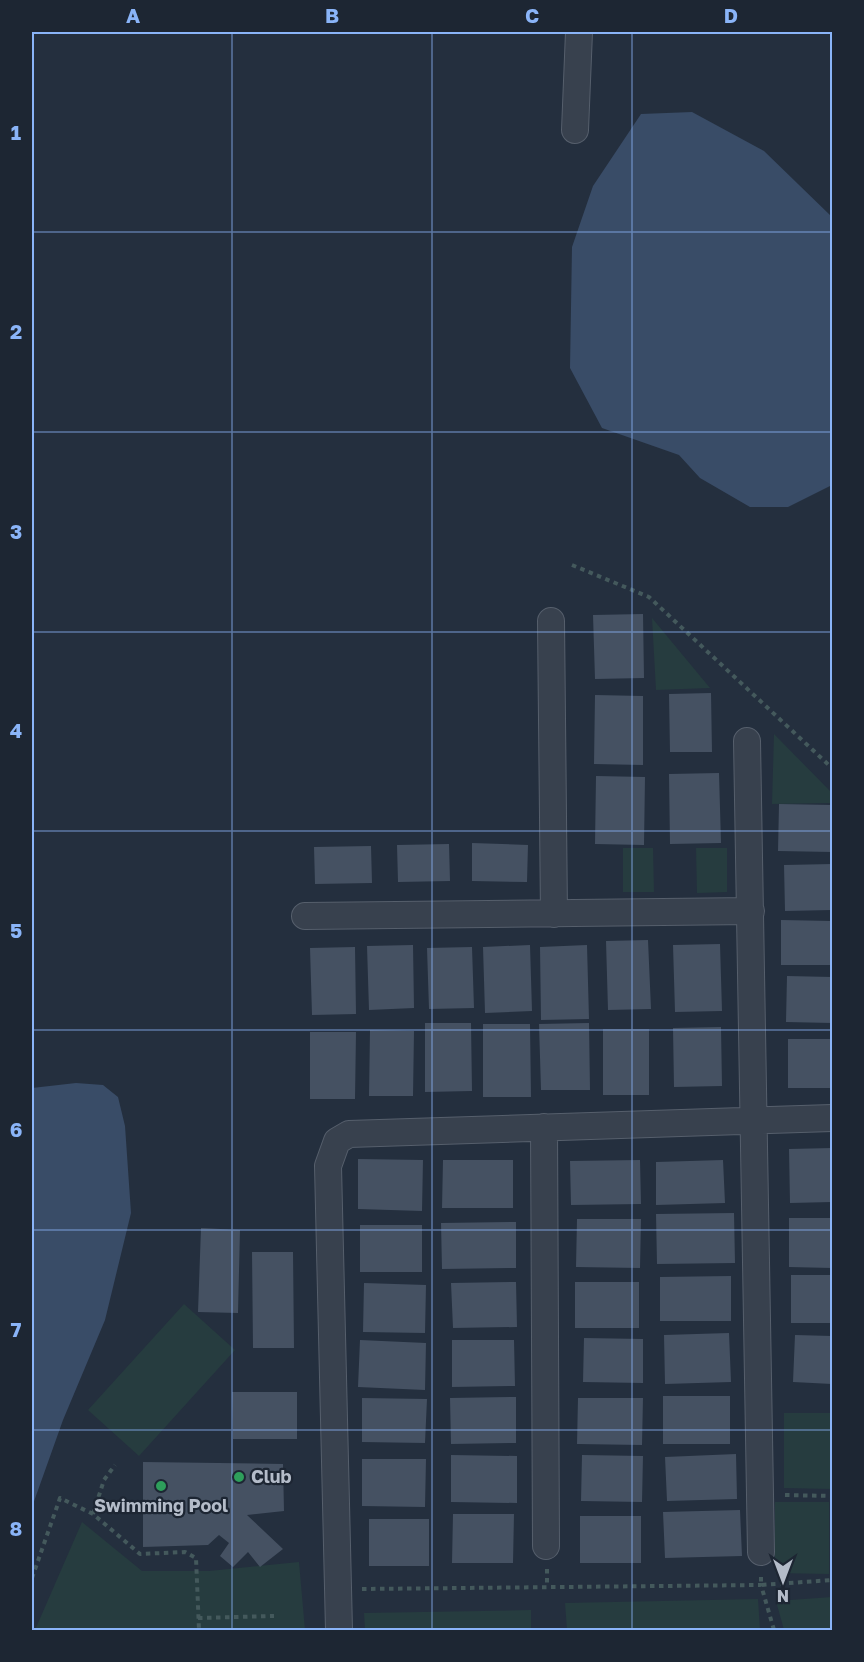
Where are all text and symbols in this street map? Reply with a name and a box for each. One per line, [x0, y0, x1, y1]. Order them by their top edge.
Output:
text: A [126, 3, 140, 27]
text: B [325, 3, 339, 27]
text: C [525, 3, 539, 27]
text: D [724, 3, 738, 27]
text: 1 [11, 120, 21, 144]
text: 2 [10, 319, 22, 343]
text: 3 [10, 519, 22, 543]
text: 4 [10, 718, 22, 742]
text: 5 [10, 918, 22, 942]
text: 6 [10, 1117, 22, 1141]
text: 7 [11, 1317, 22, 1341]
place label: Club [251, 1465, 292, 1487]
marker: Club [232, 1470, 246, 1484]
marker: Swimming Pool [154, 1479, 168, 1493]
place label: Swimming Pool [94, 1494, 228, 1516]
text: 8 [10, 1516, 22, 1540]
north arrow [753, 1551, 813, 1611]
text: N [777, 1586, 789, 1606]

